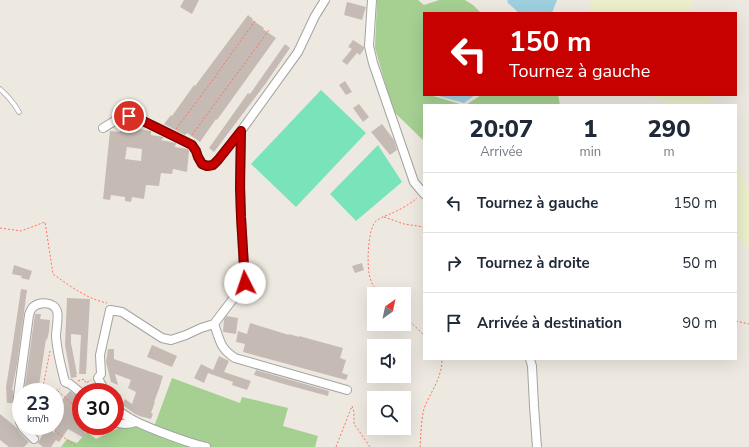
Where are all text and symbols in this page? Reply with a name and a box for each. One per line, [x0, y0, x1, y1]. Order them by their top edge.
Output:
text: 150 m [509, 23, 592, 61]
icon: left [443, 28, 495, 80]
text: Tournez à gauche [509, 59, 650, 83]
pin [112, 99, 146, 133]
icon: arrive [118, 105, 140, 127]
text: 20:07 [469, 113, 533, 145]
text: 1 [583, 113, 598, 145]
text: 290 [647, 113, 691, 145]
text: Arrivée [480, 143, 522, 161]
text: min [580, 143, 601, 161]
text: m [663, 143, 675, 161]
icon: left [443, 192, 465, 214]
text: Tournez à gauche [477, 193, 599, 213]
text: 150 m [673, 193, 717, 213]
icon: right [443, 252, 465, 274]
text: Tournez à droite [477, 253, 590, 273]
text: 50 m [682, 253, 717, 273]
position arrow [224, 262, 266, 304]
north arrow [367, 287, 411, 331]
map controls [367, 287, 411, 435]
icon: arrive [443, 312, 465, 334]
text: Arrivée à destination [477, 313, 622, 333]
text: 90 m [682, 313, 717, 333]
button: sound [367, 339, 411, 383]
speed limit sign: 30 [72, 383, 124, 435]
text: 23 [26, 390, 50, 417]
button: search [367, 391, 411, 435]
text: km/h [27, 412, 49, 426]

